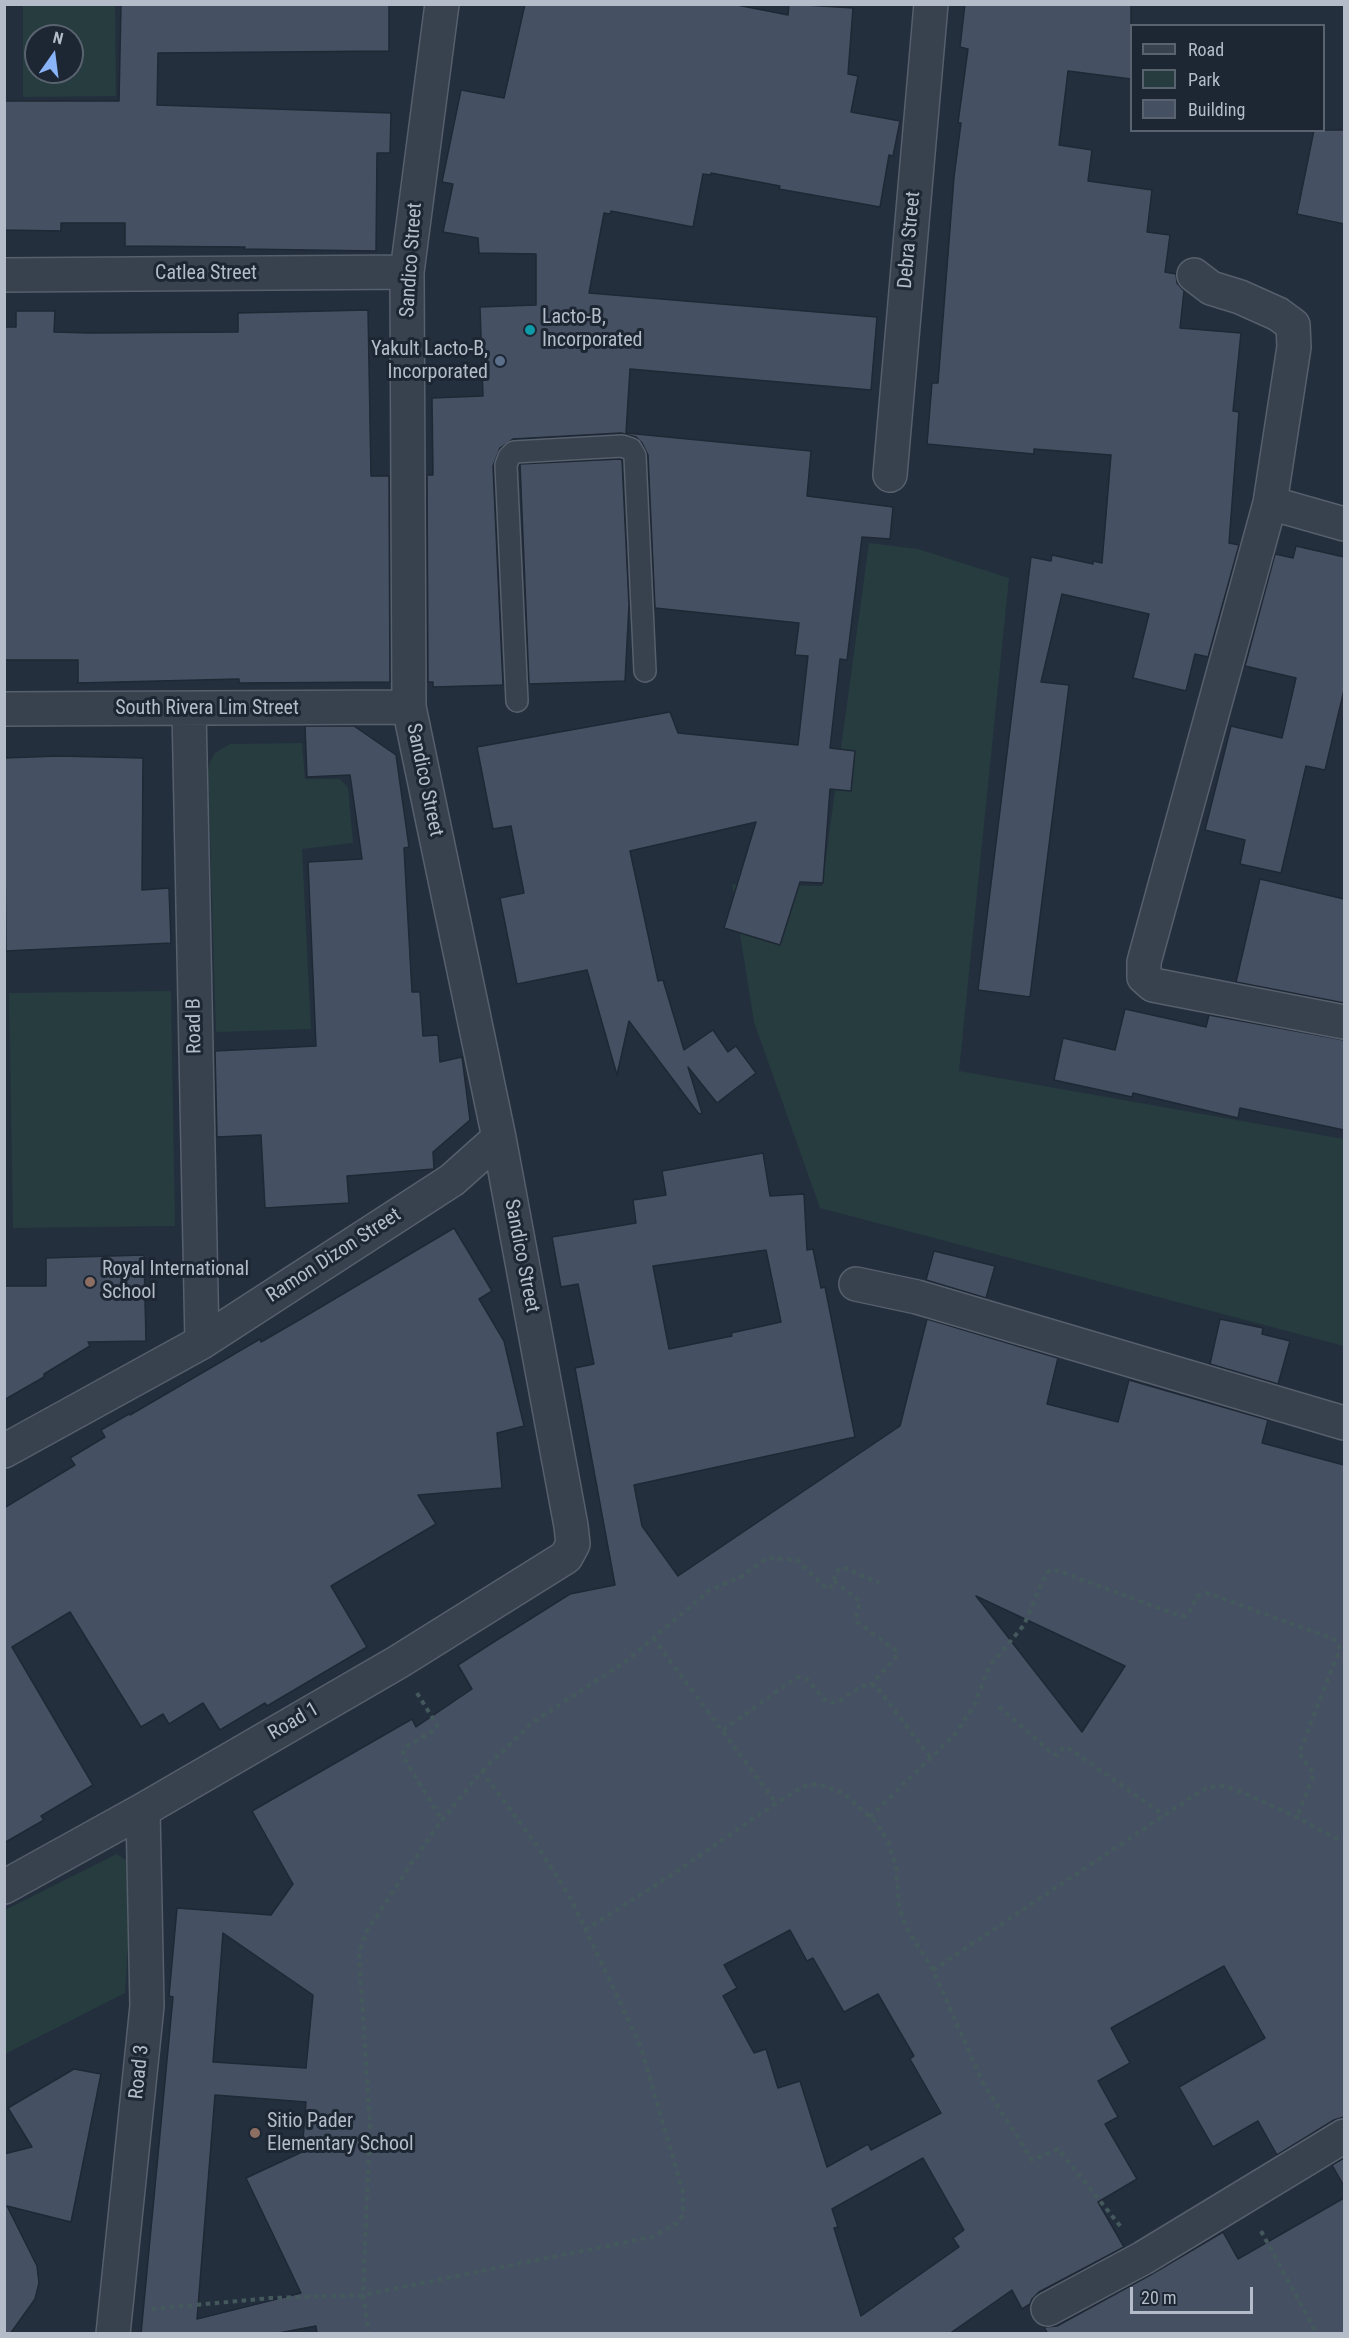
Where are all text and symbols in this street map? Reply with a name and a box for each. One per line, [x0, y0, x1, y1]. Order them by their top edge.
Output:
north arrow [24, 24, 84, 84]
legend [1130, 24, 1325, 132]
text: N [51, 28, 65, 48]
text: Road [1188, 39, 1224, 60]
text: Park [1188, 69, 1220, 90]
text: Building [1188, 99, 1245, 120]
street label: Debra Street [894, 190, 926, 290]
street label: Sandico Street [396, 202, 428, 318]
street label: Catlea Street [155, 262, 257, 286]
place label: Lacto-B, Incorporated [542, 306, 642, 353]
marker: Lacto-B, Incorporated [523, 323, 537, 337]
place label: Yakult Lacto-B, Incorporated [371, 338, 488, 385]
marker: Yakult Lacto-B, Incorporated [493, 354, 507, 368]
street label: South Rivera Lim Street [115, 697, 299, 721]
street label: Sandico Street [400, 721, 448, 839]
street label: Road B [183, 998, 207, 1054]
street label: Sandico Street [498, 1197, 544, 1315]
street label: Ramon Dizon Street [262, 1204, 406, 1308]
place label: Royal International School [102, 1258, 249, 1305]
marker: Royal International School [83, 1275, 97, 1289]
street label: Road 1 [264, 1698, 324, 1746]
street label: Road 3 [125, 2044, 155, 2100]
place label: Sitio Pader Elementary School [267, 2110, 414, 2157]
marker: Sitio Pader Elementary School [248, 2126, 262, 2140]
scale bar [1133, 2275, 1256, 2313]
text: 20 m [1141, 2287, 1176, 2308]

